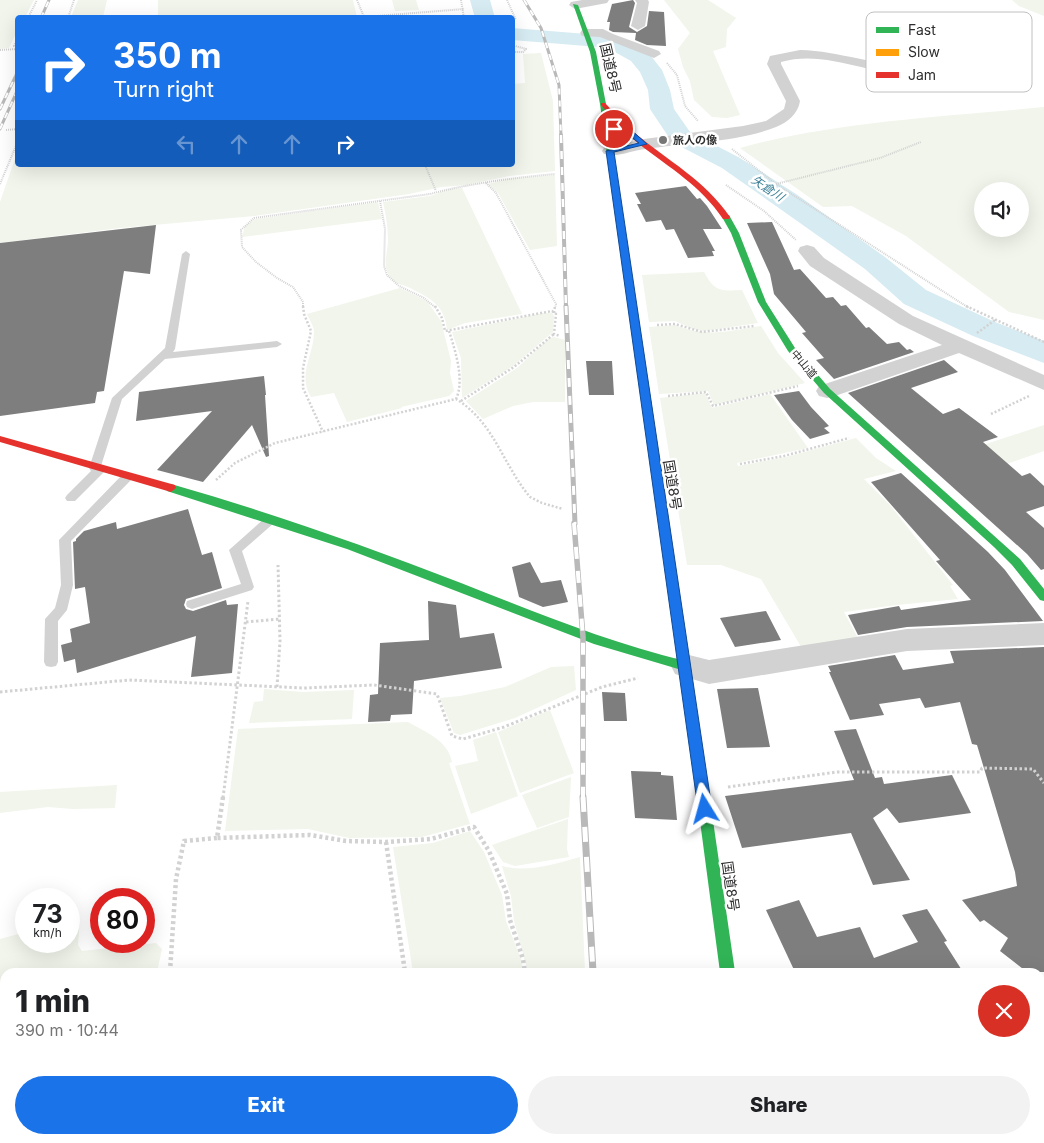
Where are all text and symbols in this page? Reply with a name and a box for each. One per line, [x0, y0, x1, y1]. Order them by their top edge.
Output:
legend [866, 12, 1032, 92]
text: Fast [908, 21, 936, 38]
text: 350 m [113, 34, 222, 76]
icon: right [30, 35, 95, 100]
street label: 国道8号 [597, 41, 625, 95]
text: Slow [908, 43, 940, 60]
text: Jam [908, 66, 936, 83]
text: Turn right [113, 76, 214, 102]
pin [593, 108, 635, 150]
icon: arrive [600, 115, 628, 143]
icon: left [172, 130, 200, 158]
icon: ahead [225, 130, 253, 158]
icon: ahead [278, 130, 306, 158]
icon: right [331, 130, 359, 158]
place label: 旅人の像 [673, 133, 717, 147]
marker: 旅人の像 [657, 134, 669, 146]
water label: 矢倉川 [749, 172, 789, 205]
map controls [974, 182, 1029, 237]
button: sound [974, 182, 1029, 237]
street label: 中山道 [788, 347, 820, 381]
street label: 国道8号 [661, 459, 685, 511]
position arrow [678, 782, 730, 834]
street label: 国道8号 [719, 860, 743, 912]
speed limit sign: 80 [90, 888, 155, 953]
text: 73 [32, 899, 63, 929]
text: km/h [33, 925, 62, 940]
text: 1 min [15, 983, 90, 1019]
button: close [978, 985, 1030, 1037]
text: 390 m · 10:44 [15, 1020, 119, 1040]
button: Exit [15, 1076, 518, 1134]
button: Share [528, 1076, 1030, 1134]

